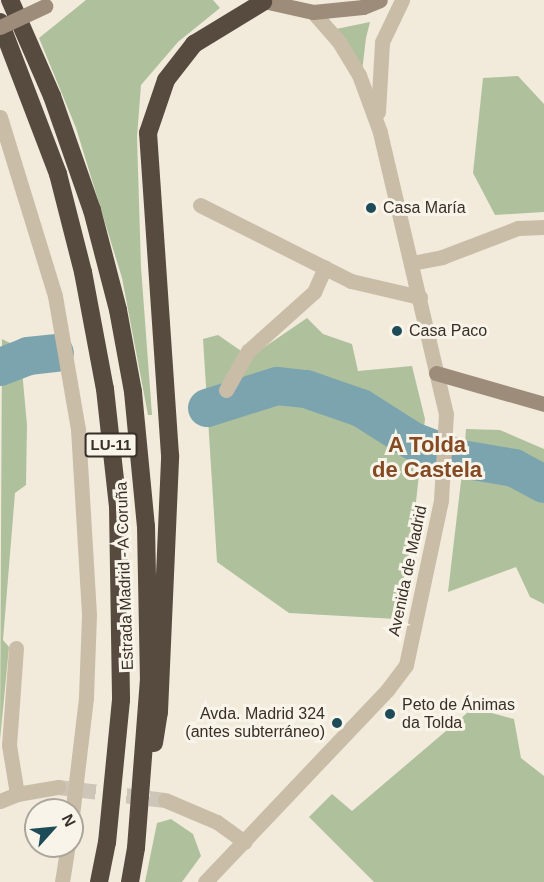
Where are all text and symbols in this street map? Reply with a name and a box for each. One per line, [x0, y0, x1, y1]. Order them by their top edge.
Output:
place label: Casa María [383, 198, 466, 218]
marker: Casa María [364, 201, 378, 215]
place label: Casa Paco [409, 321, 487, 341]
marker: Casa Paco [390, 324, 404, 338]
district label: A Tolda de Castela [372, 431, 482, 482]
road number: LU-11 [84, 433, 138, 457]
street label: Estrada Madrid - A Coruña [112, 481, 138, 671]
street label: Avenida de Madrid [385, 504, 431, 638]
place label: Peto de Ánimas da Tolda [402, 695, 515, 733]
place label: Avda. Madrid 324 (antes subterráneo) [185, 704, 325, 742]
marker: Peto de Ánimas da Tolda [383, 707, 397, 721]
marker: Avda. Madrid 324 (antes subterráneo) [330, 716, 344, 730]
north arrow [24, 798, 84, 858]
text: N [59, 811, 79, 830]

